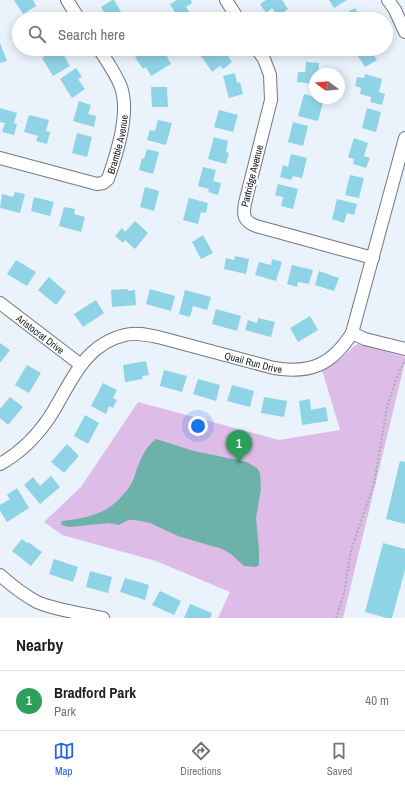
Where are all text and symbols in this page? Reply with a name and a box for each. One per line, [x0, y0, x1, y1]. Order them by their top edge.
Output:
search box [12, 12, 393, 56]
icon: search [26, 23, 48, 45]
text: Search here [58, 24, 125, 45]
north arrow [309, 68, 345, 104]
street label: Bramble Avenue [104, 114, 130, 175]
street label: Partridge Avenue [238, 143, 266, 208]
street label: Aristocrat Drive [13, 311, 67, 357]
street label: Quail Run Drive [223, 349, 283, 376]
your location [188, 416, 208, 436]
pin: 1 [226, 430, 252, 463]
text: Nearby [16, 633, 63, 656]
text: Bradford Park [54, 682, 136, 703]
text: 1 [26, 692, 32, 709]
text: 40 m [365, 692, 389, 709]
text: Park [54, 703, 76, 720]
tab: Map [53, 740, 75, 778]
tab: Directions [180, 740, 221, 778]
tab: Saved [327, 740, 352, 778]

